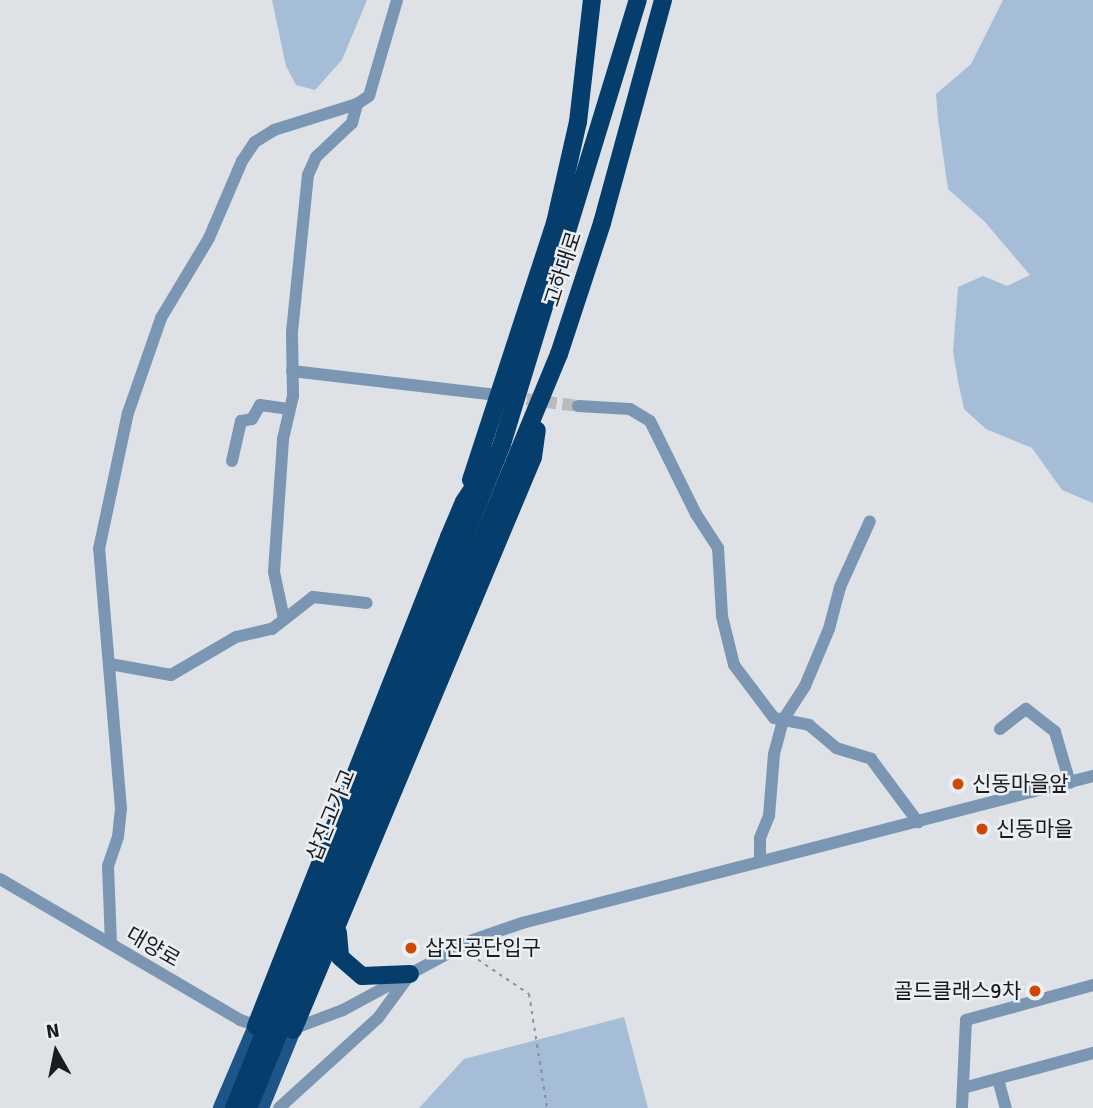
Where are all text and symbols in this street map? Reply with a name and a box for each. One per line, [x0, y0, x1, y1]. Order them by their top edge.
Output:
street label: 고하대로 [539, 228, 587, 310]
street label: 삽진고가교 [301, 765, 361, 865]
place label: 신동마을앞 [972, 771, 1069, 797]
marker: 신동마을앞 [950, 776, 966, 792]
place label: 신동마을 [996, 816, 1073, 842]
marker: 신동마을 [974, 821, 990, 837]
street label: 대양로 [122, 922, 184, 972]
place label: 삽진공단입구 [425, 935, 541, 961]
marker: 삽진공단입구 [403, 940, 419, 956]
place label: 골드클래스9차 [894, 978, 1021, 1004]
marker: 골드클래스9차 [1027, 983, 1043, 999]
north arrow [21, 1017, 91, 1087]
text: N [44, 1018, 61, 1044]

